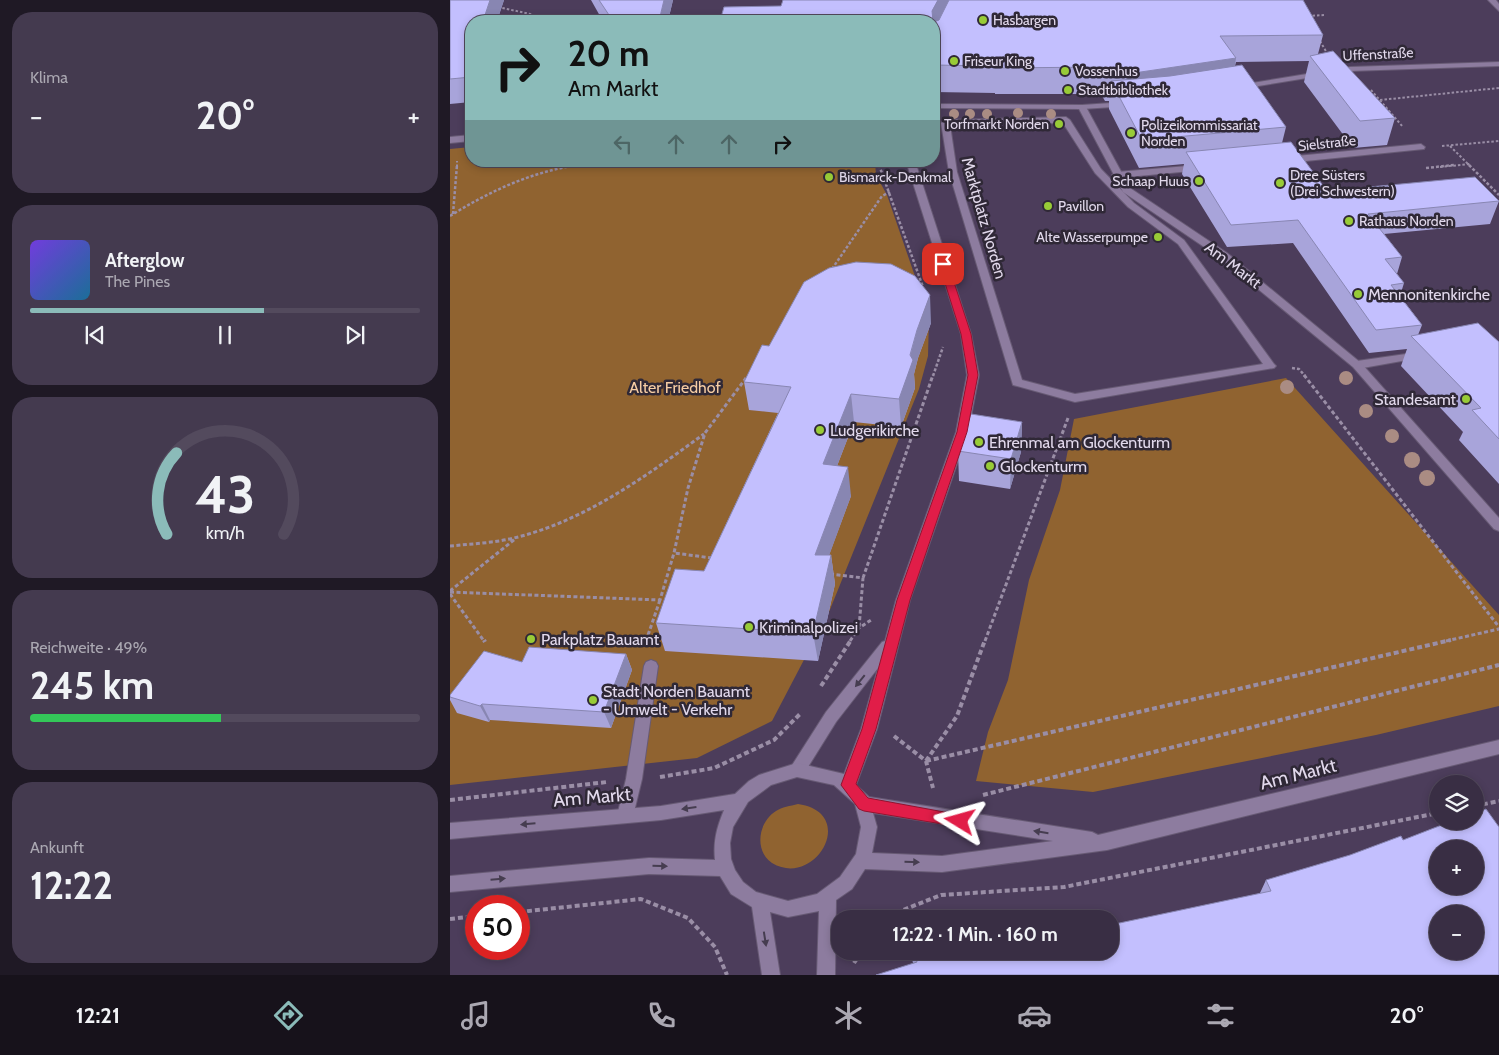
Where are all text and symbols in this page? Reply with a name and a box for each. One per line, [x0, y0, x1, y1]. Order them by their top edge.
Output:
place label: Hasbargen [993, 11, 1056, 29]
marker: Hasbargen [977, 14, 989, 26]
text: 20 m [568, 32, 650, 75]
icon: right [485, 35, 550, 100]
street label: Uffenstraße [1342, 43, 1414, 65]
place label: Friseur King [964, 52, 1033, 70]
marker: Friseur King [948, 55, 960, 67]
place label: Vossenhus [1075, 62, 1138, 80]
marker: Vossenhus [1059, 65, 1071, 77]
text: Klima [30, 68, 68, 87]
text: Am Markt [568, 75, 658, 102]
place label: Stadtbibliothek [1078, 81, 1169, 99]
marker: Stadtbibliothek [1062, 84, 1074, 96]
text: 20° [196, 92, 254, 139]
text: − [30, 99, 42, 133]
text: + [408, 99, 420, 133]
place label: Torfmarkt Norden [944, 115, 1049, 133]
place label: Polizeikommissariat Norden [1141, 116, 1258, 150]
marker: Torfmarkt Norden [1053, 118, 1065, 130]
marker: Polizeikommissariat Norden [1125, 127, 1137, 139]
icon: left [609, 130, 637, 158]
icon: ahead [662, 130, 690, 158]
icon: ahead [715, 130, 743, 158]
icon: right [768, 130, 796, 158]
street label: Sielstraße [1297, 131, 1357, 155]
street label: Marktplatz Norden [958, 155, 1010, 281]
place label: Dree Süsters (Drei Schwestern) [1290, 166, 1395, 200]
place label: Bismarck-Denkmal [839, 168, 952, 186]
marker: Bismarck-Denkmal [823, 171, 835, 183]
place label: Schaap Huus [1112, 172, 1189, 190]
marker: Schaap Huus [1193, 175, 1205, 187]
marker: Dree Süsters (Drei Schwestern) [1274, 177, 1286, 189]
place label: Pavillon [1058, 197, 1104, 215]
marker: Pavillon [1042, 200, 1054, 212]
place label: Rathaus Norden [1359, 212, 1454, 230]
marker: Rathaus Norden [1343, 215, 1355, 227]
place label: Alte Wasserpumpe [1036, 228, 1148, 246]
marker: Alte Wasserpumpe [1152, 231, 1164, 243]
street label: Am Markt [1201, 238, 1265, 293]
pin [922, 243, 964, 285]
text: Afterglow [105, 249, 185, 272]
icon: arrive [929, 250, 957, 278]
text: The Pines [105, 272, 170, 291]
place label: Mennonitenkirche [1368, 285, 1490, 304]
marker: Mennonitenkirche [1352, 288, 1364, 300]
icon: previous [81, 321, 109, 349]
icon: pause [211, 321, 239, 349]
icon: next [341, 321, 369, 349]
park label: Alter Friedhof [629, 378, 721, 397]
place label: Standesamt [1374, 390, 1457, 409]
marker: Standesamt [1460, 393, 1472, 405]
place label: Ludgerikirche [830, 421, 919, 440]
marker: Ludgerikirche [814, 424, 826, 436]
place label: Ehrenmal am Glockenturm [989, 433, 1170, 452]
marker: Ehrenmal am Glockenturm [973, 436, 985, 448]
place label: Glockenturm [1000, 457, 1087, 476]
marker: Glockenturm [984, 460, 996, 472]
text: 43 [195, 463, 255, 526]
text: km/h [205, 522, 245, 543]
place label: Kriminalpolizei [759, 618, 858, 637]
marker: Kriminalpolizei [743, 621, 755, 633]
place label: Parkplatz Bauamt [541, 630, 660, 649]
marker: Parkplatz Bauamt [525, 633, 537, 645]
text: Reichweite · 49% [30, 638, 147, 657]
text: 245 km [30, 662, 154, 709]
one-way arrow [855, 674, 866, 687]
place label: Stadt Norden Bauamt - Umwelt - Verkehr [603, 682, 751, 719]
marker: Stadt Norden Bauamt - Umwelt - Verkehr [587, 694, 599, 706]
street label: Am Markt [1257, 753, 1339, 795]
map controls [1429, 775, 1484, 960]
button: layers [1429, 775, 1484, 830]
street label: Am Markt [552, 782, 632, 812]
position arrow [933, 794, 985, 846]
one-way arrow [681, 805, 697, 813]
one-way arrow [519, 820, 535, 828]
one-way arrow [1033, 828, 1049, 836]
text: Ankunft [30, 838, 84, 857]
button: + [1429, 840, 1484, 895]
one-way arrow [904, 859, 920, 867]
text: 12:22 [30, 862, 113, 909]
one-way arrow [653, 863, 669, 871]
one-way arrow [491, 874, 507, 882]
speed limit sign: 50 [465, 895, 530, 960]
button: − [1429, 905, 1484, 960]
text: 12:22 · 1 Min. · 160 m [892, 923, 1058, 946]
one-way arrow [762, 931, 770, 947]
icon: directions [271, 998, 306, 1033]
icon: music [458, 998, 493, 1033]
icon: phone [644, 998, 679, 1033]
icon: climate [831, 998, 866, 1033]
icon: car [1017, 998, 1052, 1033]
icon: filters [1203, 998, 1238, 1033]
text: 12:21 [76, 1002, 120, 1029]
text: 20° [1390, 1002, 1423, 1029]

